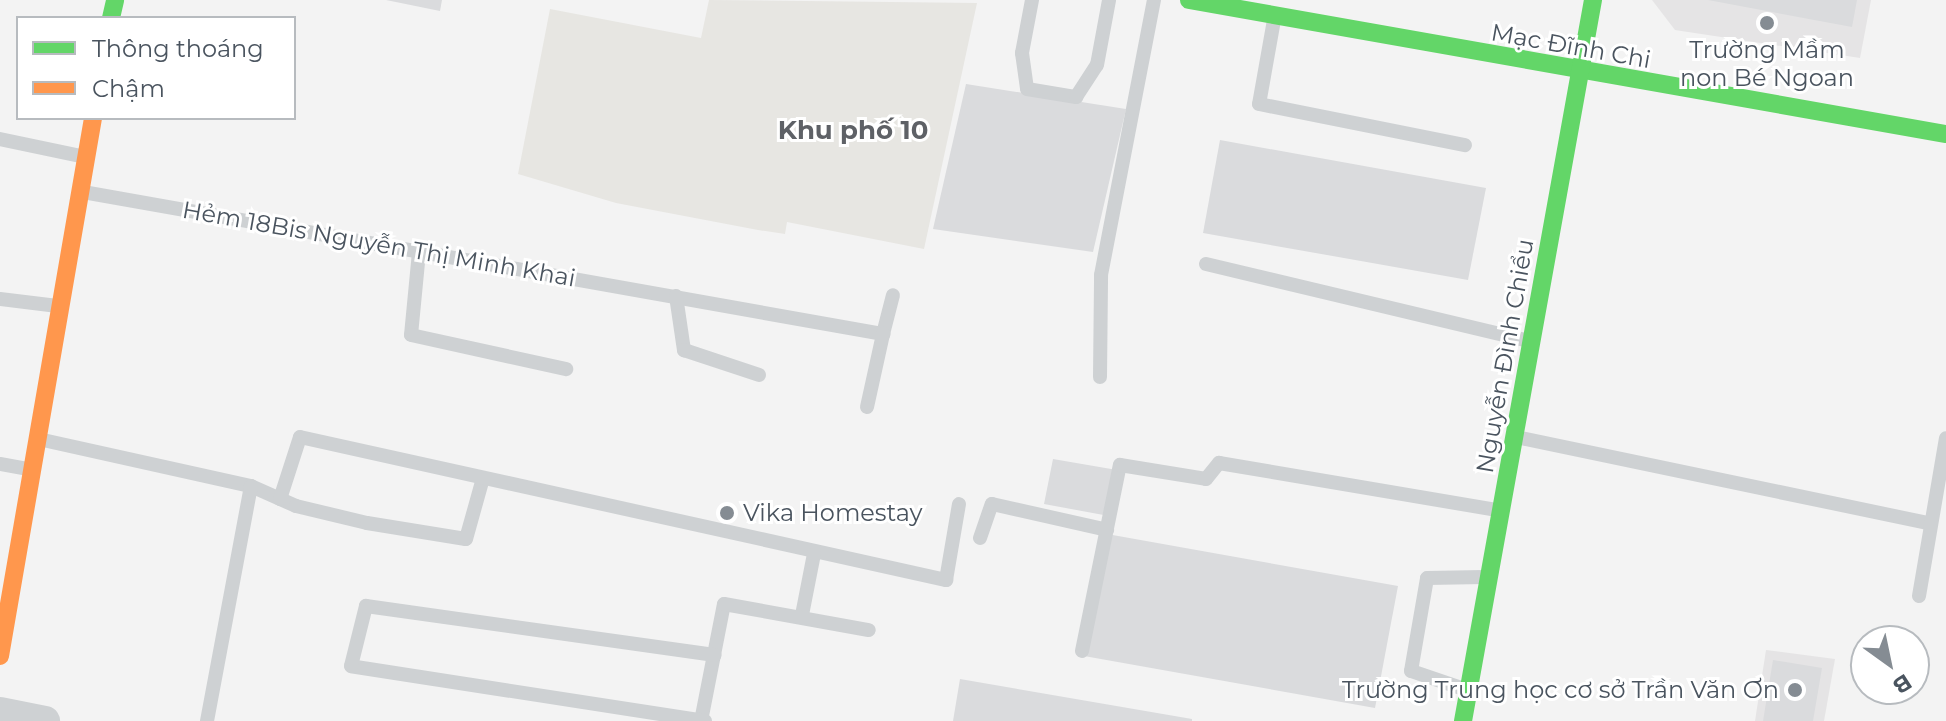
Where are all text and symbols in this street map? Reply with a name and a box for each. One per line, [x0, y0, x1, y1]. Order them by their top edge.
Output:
marker: Trường Mầm non Bé Ngoan [1758, 14, 1776, 32]
legend [16, 16, 296, 120]
street label: Mạc Đĩnh Chi [1489, 18, 1653, 74]
text: Thông thoáng [92, 34, 264, 63]
place label: Trường Mầm non Bé Ngoan [1680, 36, 1854, 92]
text: Chậm [92, 74, 165, 103]
district label: Khu phố 10 [778, 115, 928, 147]
street label: Hẻm 18Bis Nguyễn Thị Minh Khai [180, 195, 578, 293]
street label: Nguyễn Đình Chiểu [1470, 237, 1540, 475]
place label: Vika Homestay [743, 499, 923, 527]
marker: Vika Homestay [718, 504, 736, 522]
north arrow [1850, 625, 1930, 705]
text: B [1888, 668, 1917, 700]
place label: Trường Trung học cơ sở Trần Văn Ơn [1342, 676, 1779, 704]
marker: Trường Trung học cơ sở Trần Văn Ơn [1786, 681, 1804, 699]

